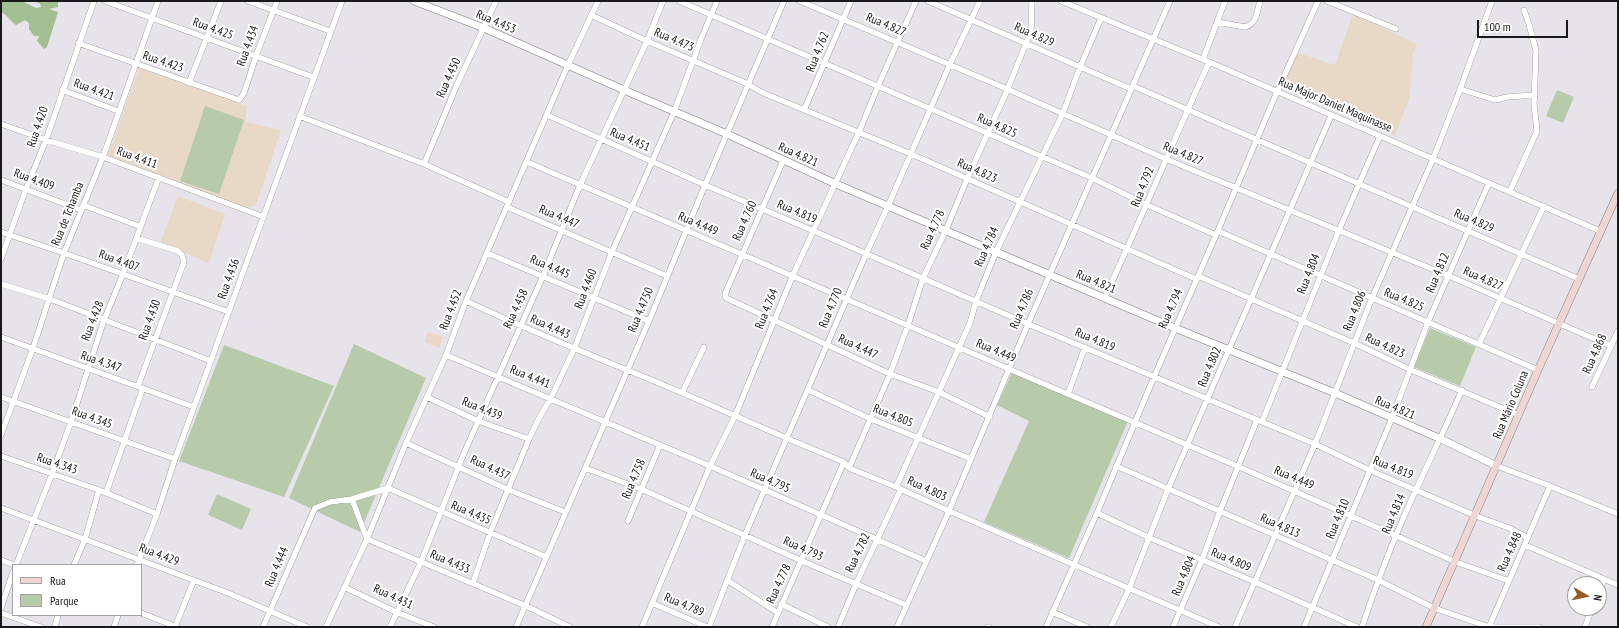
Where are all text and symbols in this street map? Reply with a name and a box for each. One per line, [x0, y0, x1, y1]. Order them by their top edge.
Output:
street label: Rua 4.453 [474, 7, 518, 37]
street label: Rua 4.827 [864, 10, 908, 40]
scale bar [1479, 12, 1570, 38]
street label: Rua 4.425 [191, 15, 235, 43]
text: 100 m [1484, 19, 1511, 34]
street label: Rua 4.829 [1012, 20, 1056, 50]
street label: Rua 4.434 [234, 24, 262, 68]
street label: Rua 4.473 [652, 25, 696, 55]
street label: Rua 4.762 [803, 30, 833, 74]
street label: Rua 4.423 [141, 48, 185, 76]
street label: Rua 4.450 [434, 56, 464, 100]
street label: Rua Major Daniel Maquinasse [1276, 74, 1394, 136]
street label: Rua 4.421 [72, 76, 116, 104]
street label: Rua 4.420 [24, 105, 52, 149]
street label: Rua 4.825 [975, 111, 1019, 141]
street label: Rua 4.451 [608, 125, 652, 155]
street label: Rua 4.827 [1161, 139, 1205, 169]
street label: Rua 4.821 [776, 140, 820, 170]
street label: Rua 4.411 [115, 144, 159, 172]
street label: Rua 4.823 [955, 156, 999, 186]
street label: Rua 4.792 [1128, 165, 1158, 209]
street label: Rua 4.409 [12, 166, 56, 194]
street label: Rua de Tchamba [49, 180, 87, 248]
street label: Rua 4.819 [775, 197, 819, 227]
street label: Rua 4.760 [730, 199, 760, 243]
street label: Rua 4.447 [537, 202, 581, 232]
street label: Rua 4.829 [1452, 206, 1496, 236]
street label: Rua 4.778 [918, 208, 948, 252]
street label: Rua 4.449 [676, 209, 720, 239]
street label: Rua 4.784 [972, 225, 1002, 269]
street label: Rua 4.407 [97, 247, 141, 275]
street label: Rua 4.812 [1423, 251, 1453, 295]
street label: Rua 4.445 [528, 252, 572, 282]
street label: Rua 4.804 [1294, 252, 1324, 296]
street label: Rua 4.436 [215, 257, 243, 301]
street label: Rua 4.827 [1461, 264, 1505, 294]
street label: Rua 4.460 [572, 267, 600, 311]
street label: Rua 4.821 [1074, 267, 1118, 297]
street label: Rua 4.4750 [625, 285, 657, 335]
street label: Rua 4.825 [1382, 285, 1426, 315]
street label: Rua 4.770 [816, 286, 846, 330]
street label: Rua 4.458 [501, 287, 531, 331]
street label: Rua 4.764 [752, 287, 782, 331]
street label: Rua 4.786 [1007, 287, 1037, 331]
street label: Rua 4.794 [1156, 287, 1186, 331]
street label: Rua 4.452 [437, 288, 465, 332]
street label: Rua 4.806 [1340, 289, 1370, 333]
street label: Rua 4.430 [136, 298, 164, 342]
street label: Rua 4.428 [79, 299, 107, 343]
street label: Rua 4.443 [528, 312, 572, 342]
street label: Rua 4.819 [1073, 325, 1117, 355]
street label: Rua 4.823 [1363, 331, 1407, 361]
street label: Rua 4.447 [836, 332, 880, 362]
street label: Rua 4.868 [1580, 332, 1610, 376]
street label: Rua 4.449 [974, 336, 1018, 366]
street label: Rua 4.802 [1195, 345, 1225, 389]
street label: Rua 4.347 [79, 348, 123, 376]
street label: Rua 4.441 [508, 362, 552, 392]
street label: Rua Mário Coluna [1490, 369, 1532, 441]
street label: Rua 4.821 [1373, 393, 1417, 423]
street label: Rua 4.439 [460, 394, 504, 424]
street label: Rua 4.805 [871, 401, 915, 431]
street label: Rua 4.345 [70, 404, 114, 432]
street label: Rua 4.343 [35, 450, 79, 478]
street label: Rua 4.437 [468, 453, 512, 483]
street label: Rua 4.819 [1371, 453, 1415, 483]
street label: Rua 4.758 [619, 457, 649, 501]
street label: Rua 4.449 [1272, 463, 1316, 493]
street label: Rua 4.795 [748, 466, 792, 496]
street label: Rua 4.803 [905, 474, 949, 504]
street label: Rua 4.814 [1379, 492, 1409, 536]
street label: Rua 4.810 [1323, 497, 1353, 541]
street label: Rua 4.435 [449, 498, 493, 528]
street label: Rua 4.813 [1258, 511, 1302, 541]
street label: Rua 4.848 [1495, 530, 1525, 574]
street label: Rua 4.782 [843, 531, 873, 575]
street label: Rua 4.793 [781, 534, 825, 564]
street label: Rua 4.429 [137, 541, 181, 569]
street label: Rua 4.444 [262, 545, 292, 589]
street label: Rua 4.809 [1209, 545, 1253, 575]
street label: Rua 4.433 [428, 547, 472, 577]
street label: Rua 4.804 [1169, 554, 1199, 598]
street label: Rua 4.778 [764, 562, 794, 606]
legend [12, 564, 142, 616]
text: Rua [50, 573, 66, 588]
north arrow [1567, 576, 1607, 616]
street label: Rua 4.431 [371, 582, 415, 612]
street label: Rua 4.789 [662, 590, 706, 620]
text: Parque [50, 593, 79, 608]
text: N [1590, 594, 1605, 602]

